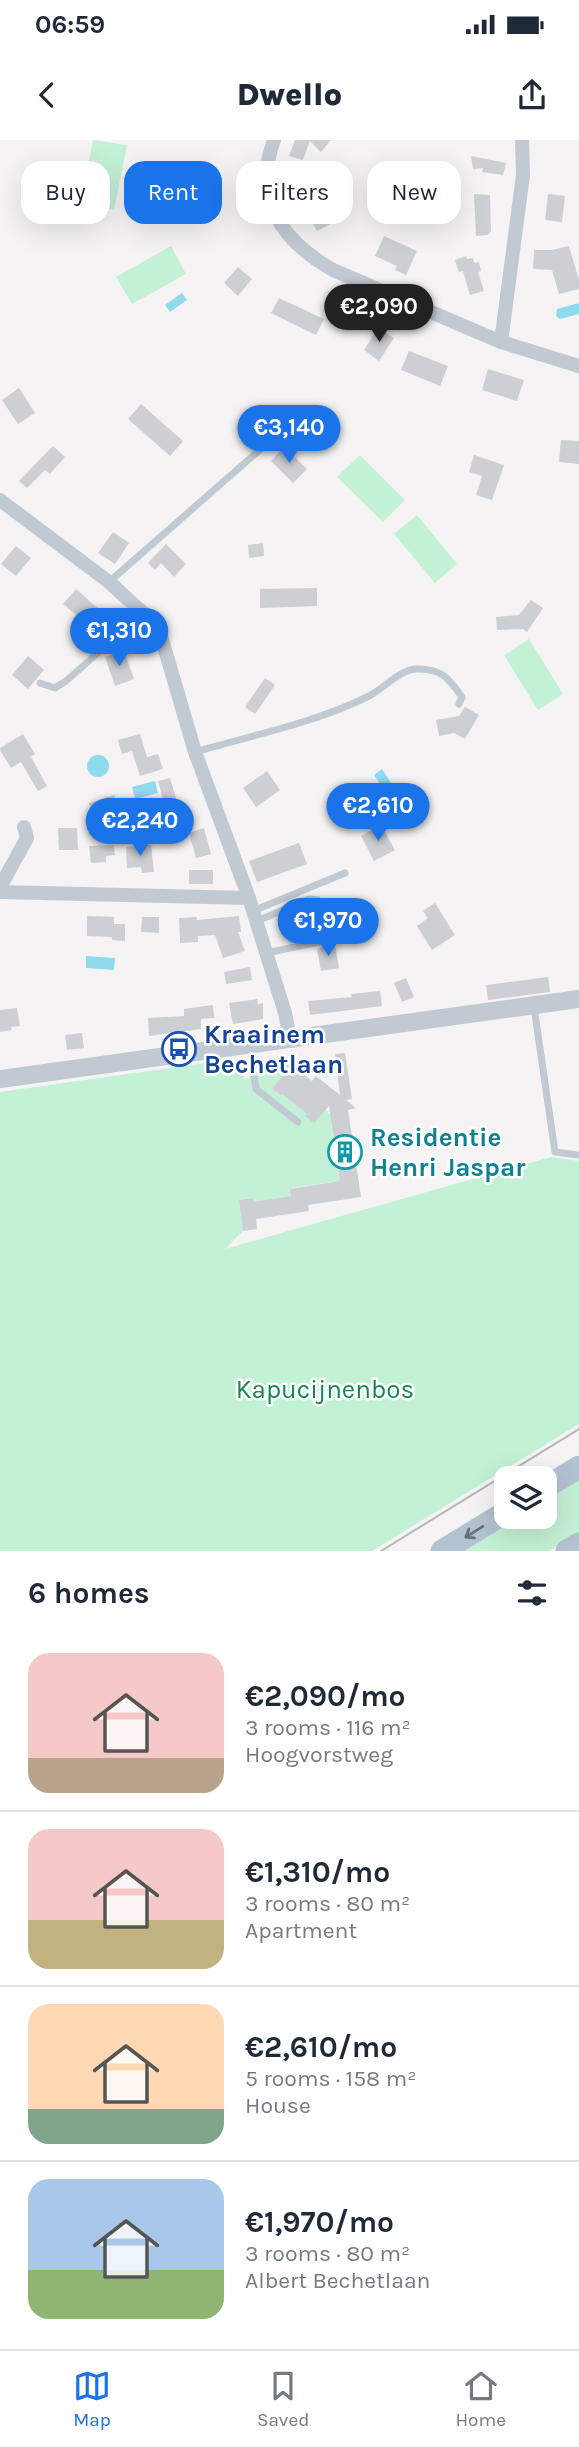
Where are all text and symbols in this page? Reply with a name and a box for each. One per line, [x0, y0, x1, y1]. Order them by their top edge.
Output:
text: 06:59 [35, 9, 105, 40]
icon: back [28, 76, 66, 114]
text: Dwello [237, 76, 342, 113]
icon: share [513, 76, 551, 114]
chip: Buy [21, 161, 110, 224]
chip: Rent [124, 161, 222, 224]
chip: Filters [236, 161, 353, 224]
chip: New [367, 161, 461, 224]
pin: €2,090 [322, 284, 436, 344]
text: €2,090 [340, 293, 418, 320]
pin: €3,140 [232, 406, 346, 465]
text: €3,140 [253, 414, 325, 441]
pin: €1,310 [62, 608, 176, 668]
text: €1,310 [86, 617, 152, 644]
pin: €2,610 [321, 784, 435, 843]
text: €2,610 [342, 792, 414, 819]
pin: €2,240 [83, 798, 197, 858]
text: €2,240 [102, 807, 178, 834]
pin: €1,970 [271, 898, 385, 958]
text: €1,970 [294, 907, 362, 934]
place label: Kraainem Bechetlaan [204, 1019, 343, 1080]
bus stop icon: Kraainem Bechetlaan [160, 1030, 198, 1068]
place label: Residentie Henri Jaspar [370, 1122, 526, 1183]
building icon: Residentie Henri Jaspar [326, 1133, 364, 1171]
park label: Kapucijnenbos [236, 1374, 414, 1405]
map controls [494, 1466, 557, 1529]
button: layers [494, 1466, 557, 1529]
one-way arrow [465, 1524, 484, 1539]
icon: filters [513, 1574, 551, 1612]
text: 6 homes [28, 1575, 150, 1611]
text: €2,090/mo [245, 1678, 406, 1714]
icon: home [84, 1681, 168, 1765]
text: 3 rooms · 116 m² [245, 1714, 411, 1741]
text: Hoogvorstweg [245, 1741, 393, 1768]
text: €1,310/mo [245, 1854, 390, 1890]
icon: home [84, 1857, 168, 1941]
text: 3 rooms · 80 m² [245, 1890, 410, 1917]
text: Apartment [245, 1917, 357, 1944]
text: €2,610/mo [245, 2029, 397, 2065]
icon: home [84, 2032, 168, 2116]
text: 5 rooms · 158 m² [245, 2065, 416, 2092]
text: House [245, 2092, 311, 2119]
text: €1,970/mo [245, 2204, 394, 2240]
icon: home [84, 2207, 168, 2291]
text: 3 rooms · 80 m² [245, 2240, 410, 2267]
text: Albert Bechetlaan [245, 2267, 430, 2294]
tab: Map [73, 2367, 111, 2431]
tab: Saved [257, 2367, 309, 2431]
tab: Home [455, 2367, 506, 2431]

